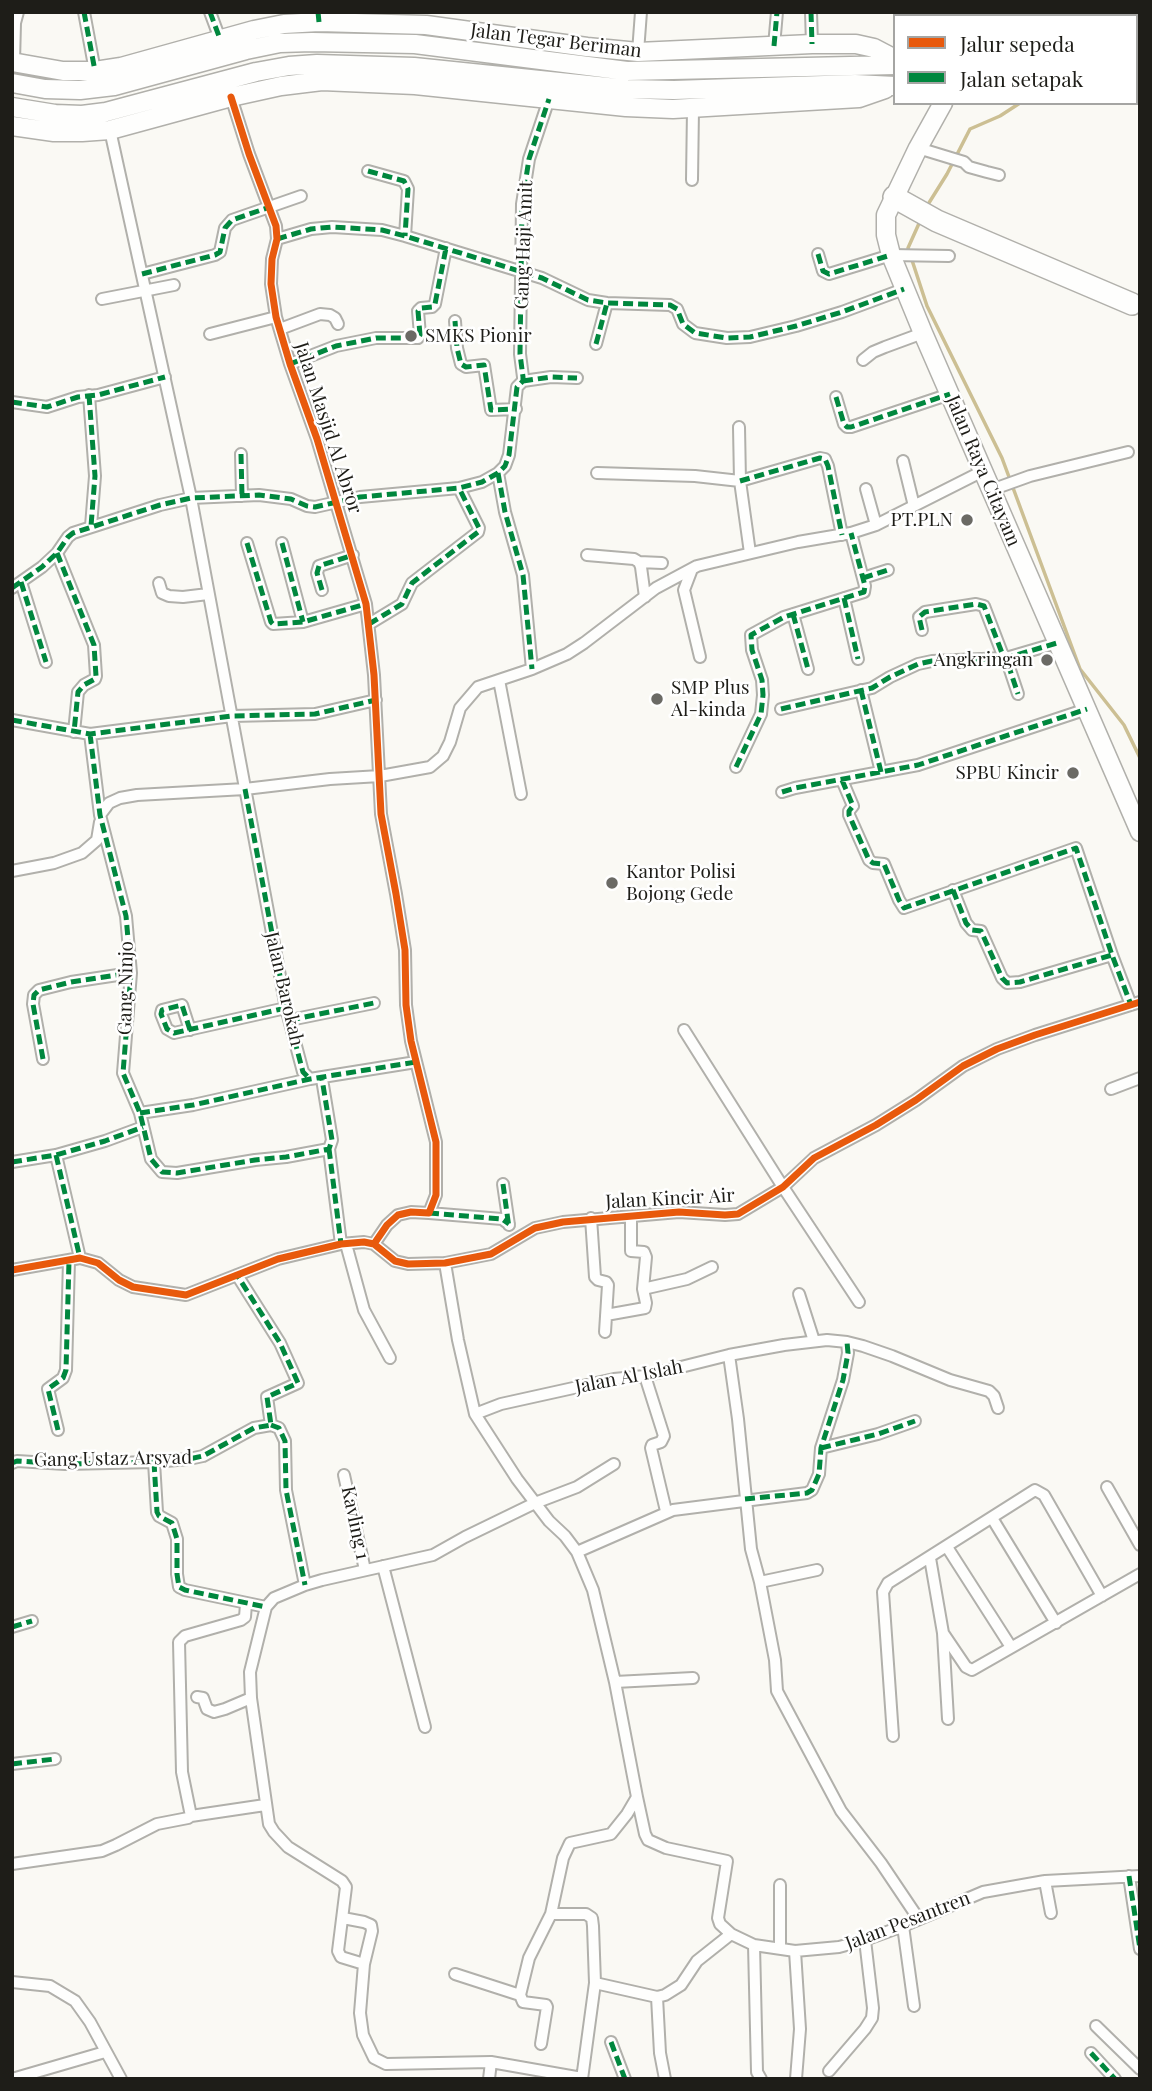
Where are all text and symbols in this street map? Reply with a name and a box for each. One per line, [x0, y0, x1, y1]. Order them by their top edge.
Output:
legend [893, 14, 1138, 105]
street label: Jalan Tegar Beriman [469, 19, 643, 63]
text: Jalur sepeda [960, 29, 1075, 57]
text: Jalan setapak [960, 64, 1083, 92]
street label: Gang Haji Amit [510, 180, 538, 310]
place label: SMKS Pionir [425, 325, 532, 347]
marker: SMKS Pionir [403, 328, 419, 344]
street label: Jalan Masjid Al Abror [290, 339, 366, 517]
street label: Jalan Raya Citayam [941, 392, 1025, 550]
place label: PT.PLN [891, 509, 953, 531]
marker: PT.PLN [959, 512, 975, 528]
place label: Angkringan [934, 649, 1033, 671]
marker: Angkringan [1039, 652, 1055, 668]
place label: SMP Plus Al-kinda [671, 677, 750, 721]
marker: SMP Plus Al-kinda [649, 691, 665, 707]
place label: SPBU Kincir [956, 762, 1059, 784]
marker: SPBU Kincir [1065, 765, 1081, 781]
place label: Kantor Polisi Bojong Gede [626, 861, 736, 905]
marker: Kantor Polisi Bojong Gede [604, 875, 620, 891]
street label: Jalan Barokah [260, 930, 308, 1048]
street label: Gang Ninjo [114, 941, 138, 1035]
street label: Jalan Kincir Air [605, 1184, 735, 1214]
street label: Jalan Al Islah [573, 1355, 685, 1399]
street label: Gang Ustaz Arsyad [34, 1446, 192, 1472]
street label: Kavling 1 [336, 1484, 374, 1562]
street label: Jalan Pesantren [842, 1887, 974, 1955]

